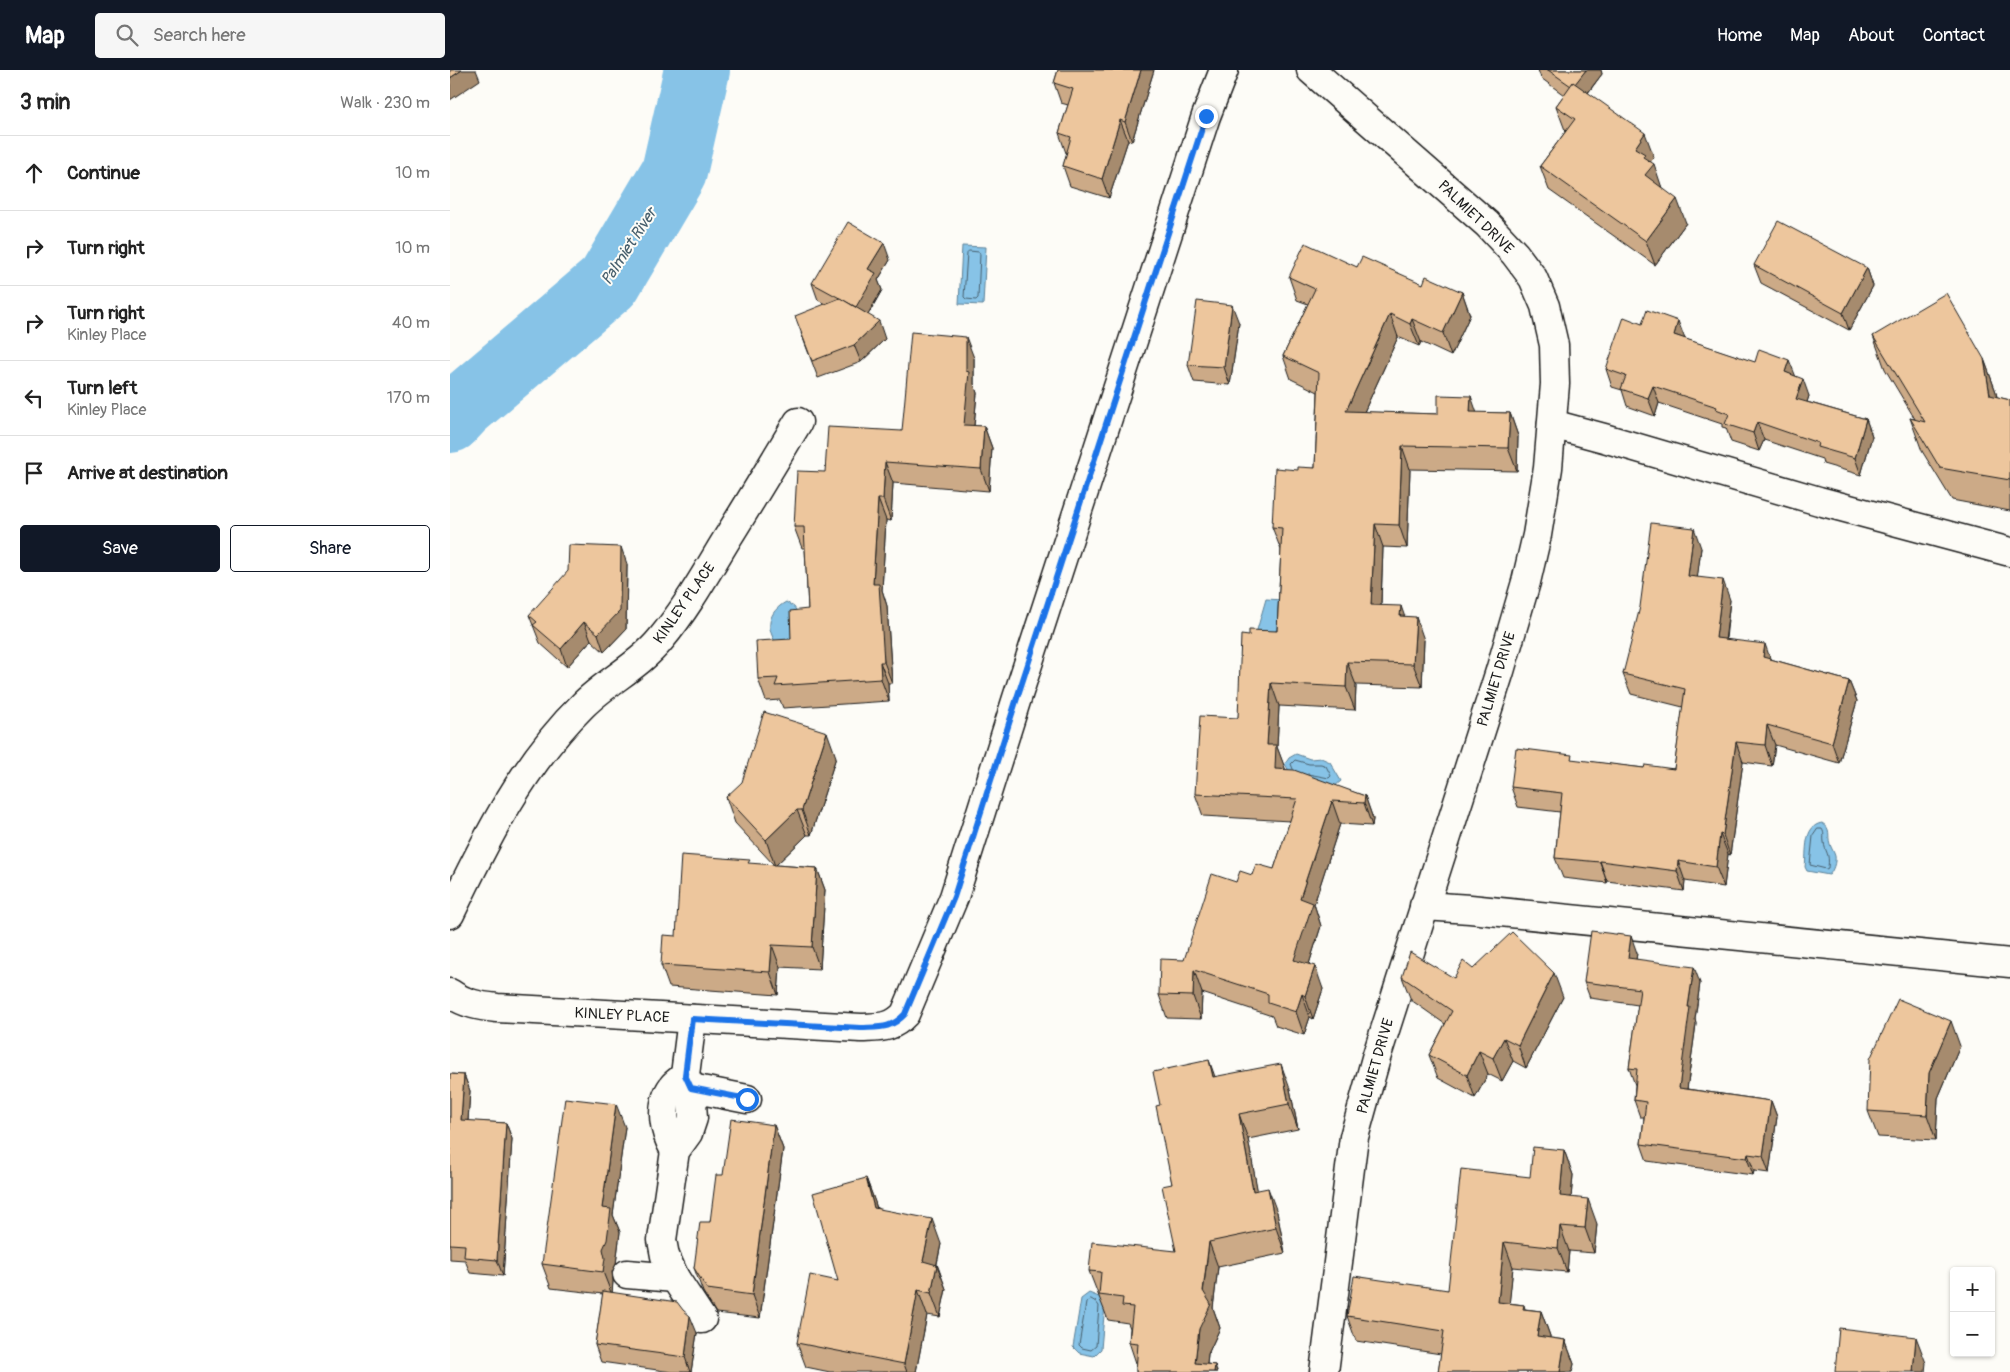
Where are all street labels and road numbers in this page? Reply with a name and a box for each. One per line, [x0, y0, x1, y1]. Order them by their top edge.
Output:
street label: PALMIET DRIVE [1434, 176, 1518, 258]
street label: KINLEY PLACE [649, 559, 720, 648]
street label: PALMIET DRIVE [1473, 629, 1520, 729]
street label: KINLEY PLACE [574, 1004, 670, 1027]
street label: PALMIET DRIVE [1353, 1016, 1398, 1116]

